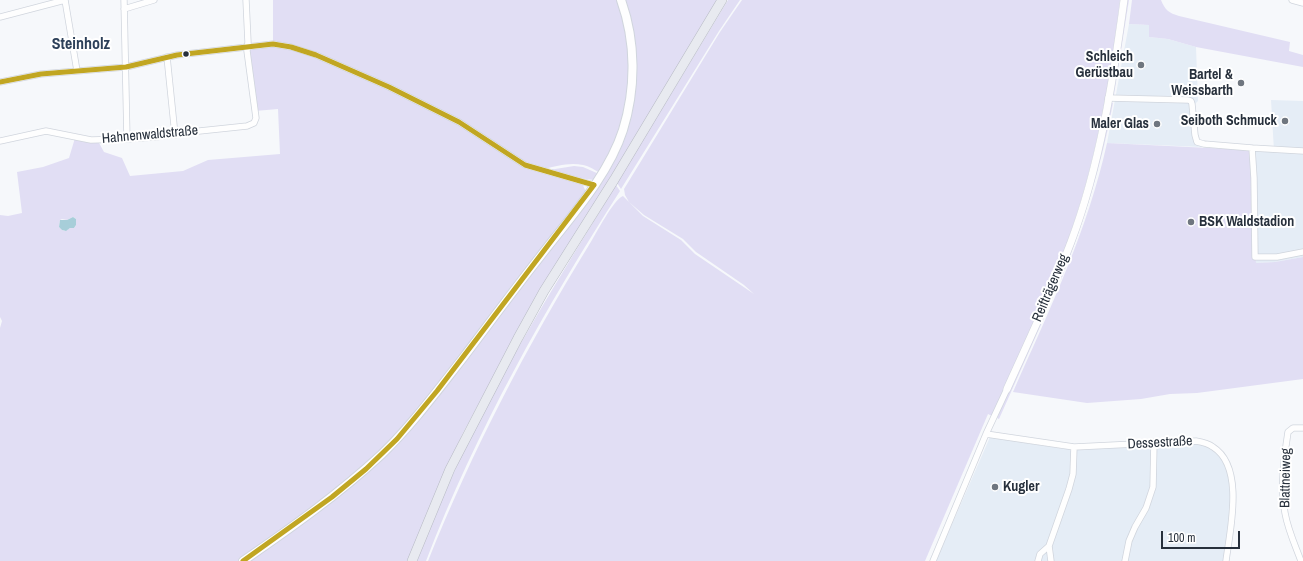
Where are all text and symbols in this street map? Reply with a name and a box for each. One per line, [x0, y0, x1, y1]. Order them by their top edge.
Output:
district label: Steinholz [52, 35, 110, 55]
unlabelled marker [181, 49, 191, 59]
place label: Schleich Gerüstbau [1076, 49, 1133, 82]
marker: Schleich Gerüstbau [1136, 60, 1146, 70]
place label: Bartel & Weissbarth [1171, 67, 1233, 100]
marker: Bartel & Weissbarth [1236, 78, 1246, 88]
place label: Seiboth Schmuck [1181, 113, 1277, 129]
place label: Maler Glas [1091, 116, 1149, 132]
marker: Seiboth Schmuck [1280, 116, 1290, 126]
marker: Maler Glas [1152, 119, 1162, 129]
street label: Hahnenwaldstraße [101, 122, 199, 148]
place label: BSK Waldstadion [1199, 214, 1294, 230]
marker: BSK Waldstadion [1186, 217, 1196, 227]
street label: Reifträgerweg [1029, 252, 1073, 324]
street label: Dessestraße [1127, 433, 1193, 453]
street label: Blattneiweg [1277, 448, 1295, 508]
place label: Kugler [1003, 479, 1039, 495]
marker: Kugler [990, 482, 1000, 492]
scale bar [1163, 523, 1242, 549]
text: 100 m [1168, 530, 1195, 546]

